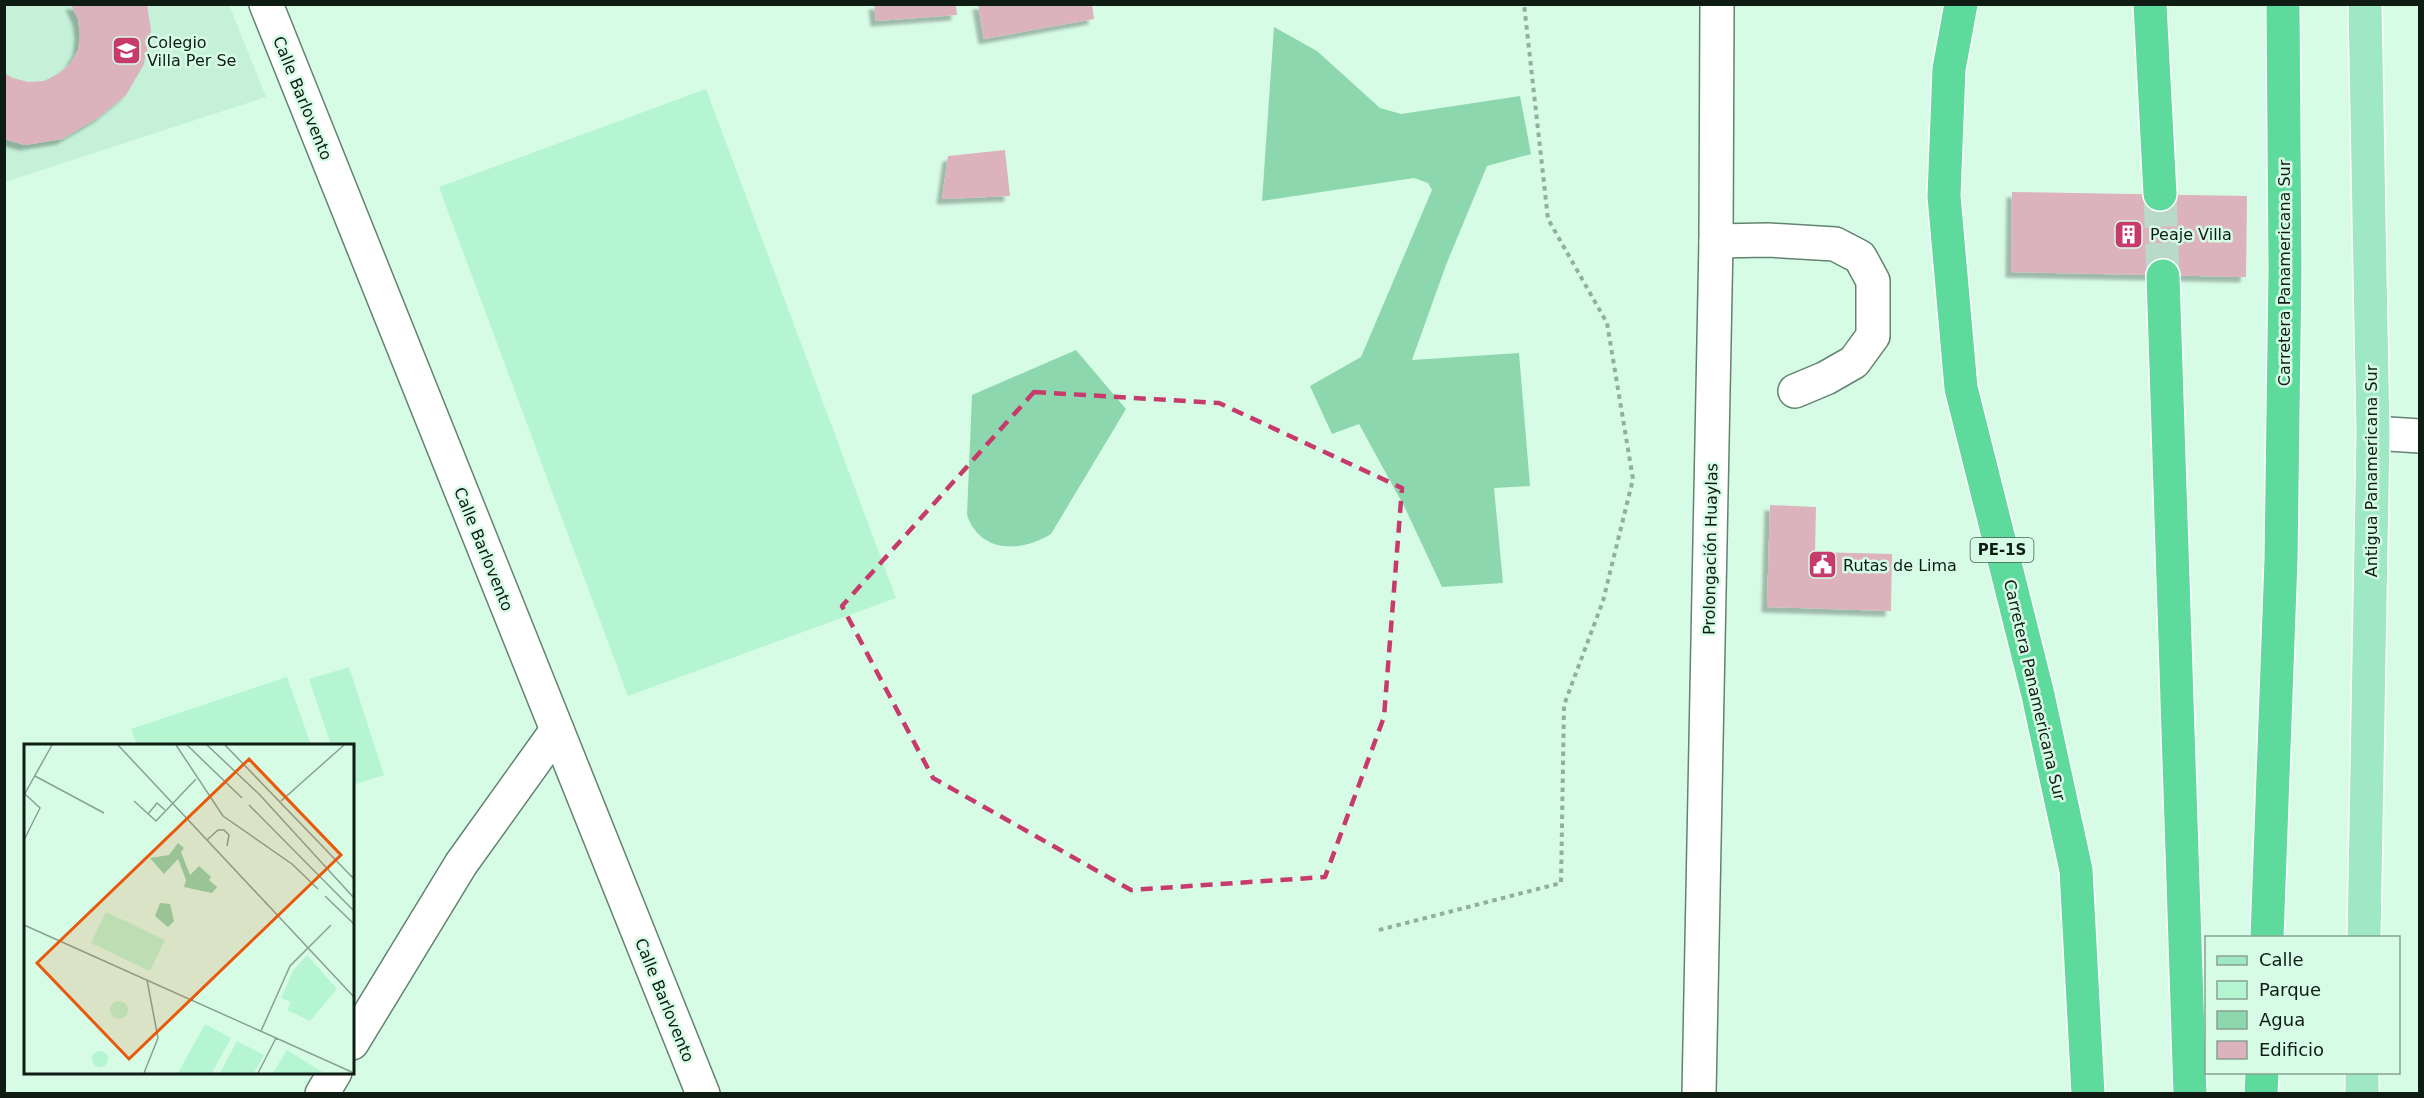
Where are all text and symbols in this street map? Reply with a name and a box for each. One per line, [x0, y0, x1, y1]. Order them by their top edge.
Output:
place label: Colegio Villa Per Se [147, 33, 236, 70]
street label: Calle Barlovento [269, 33, 336, 163]
school or university icon: Colegio Villa Per Se [110, 35, 142, 67]
street label: Carretera Panamericana Sur [2275, 159, 2294, 386]
building icon: Peaje Villa [2113, 218, 2145, 250]
place label: Peaje Villa [2150, 225, 2232, 244]
street label: Antigua Panamericana Sur [2362, 364, 2381, 577]
street label: Prolongación Huaylas [1700, 463, 1721, 635]
street label: Calle Barlovento [450, 484, 517, 614]
road number: PE-1S [1970, 538, 2034, 562]
public building icon: Rutas de Lima [1806, 549, 1838, 581]
place label: Rutas de Lima [1843, 556, 1957, 575]
street label: Carretera Panamericana Sur [2000, 578, 2069, 803]
inset map [24, 744, 354, 1074]
street label: Calle Barlovento [631, 935, 698, 1065]
legend [2205, 936, 2400, 1074]
text: Calle [2259, 949, 2304, 970]
text: Parque [2259, 979, 2321, 1000]
text: Agua [2259, 1009, 2305, 1030]
text: Edificio [2259, 1039, 2324, 1060]

